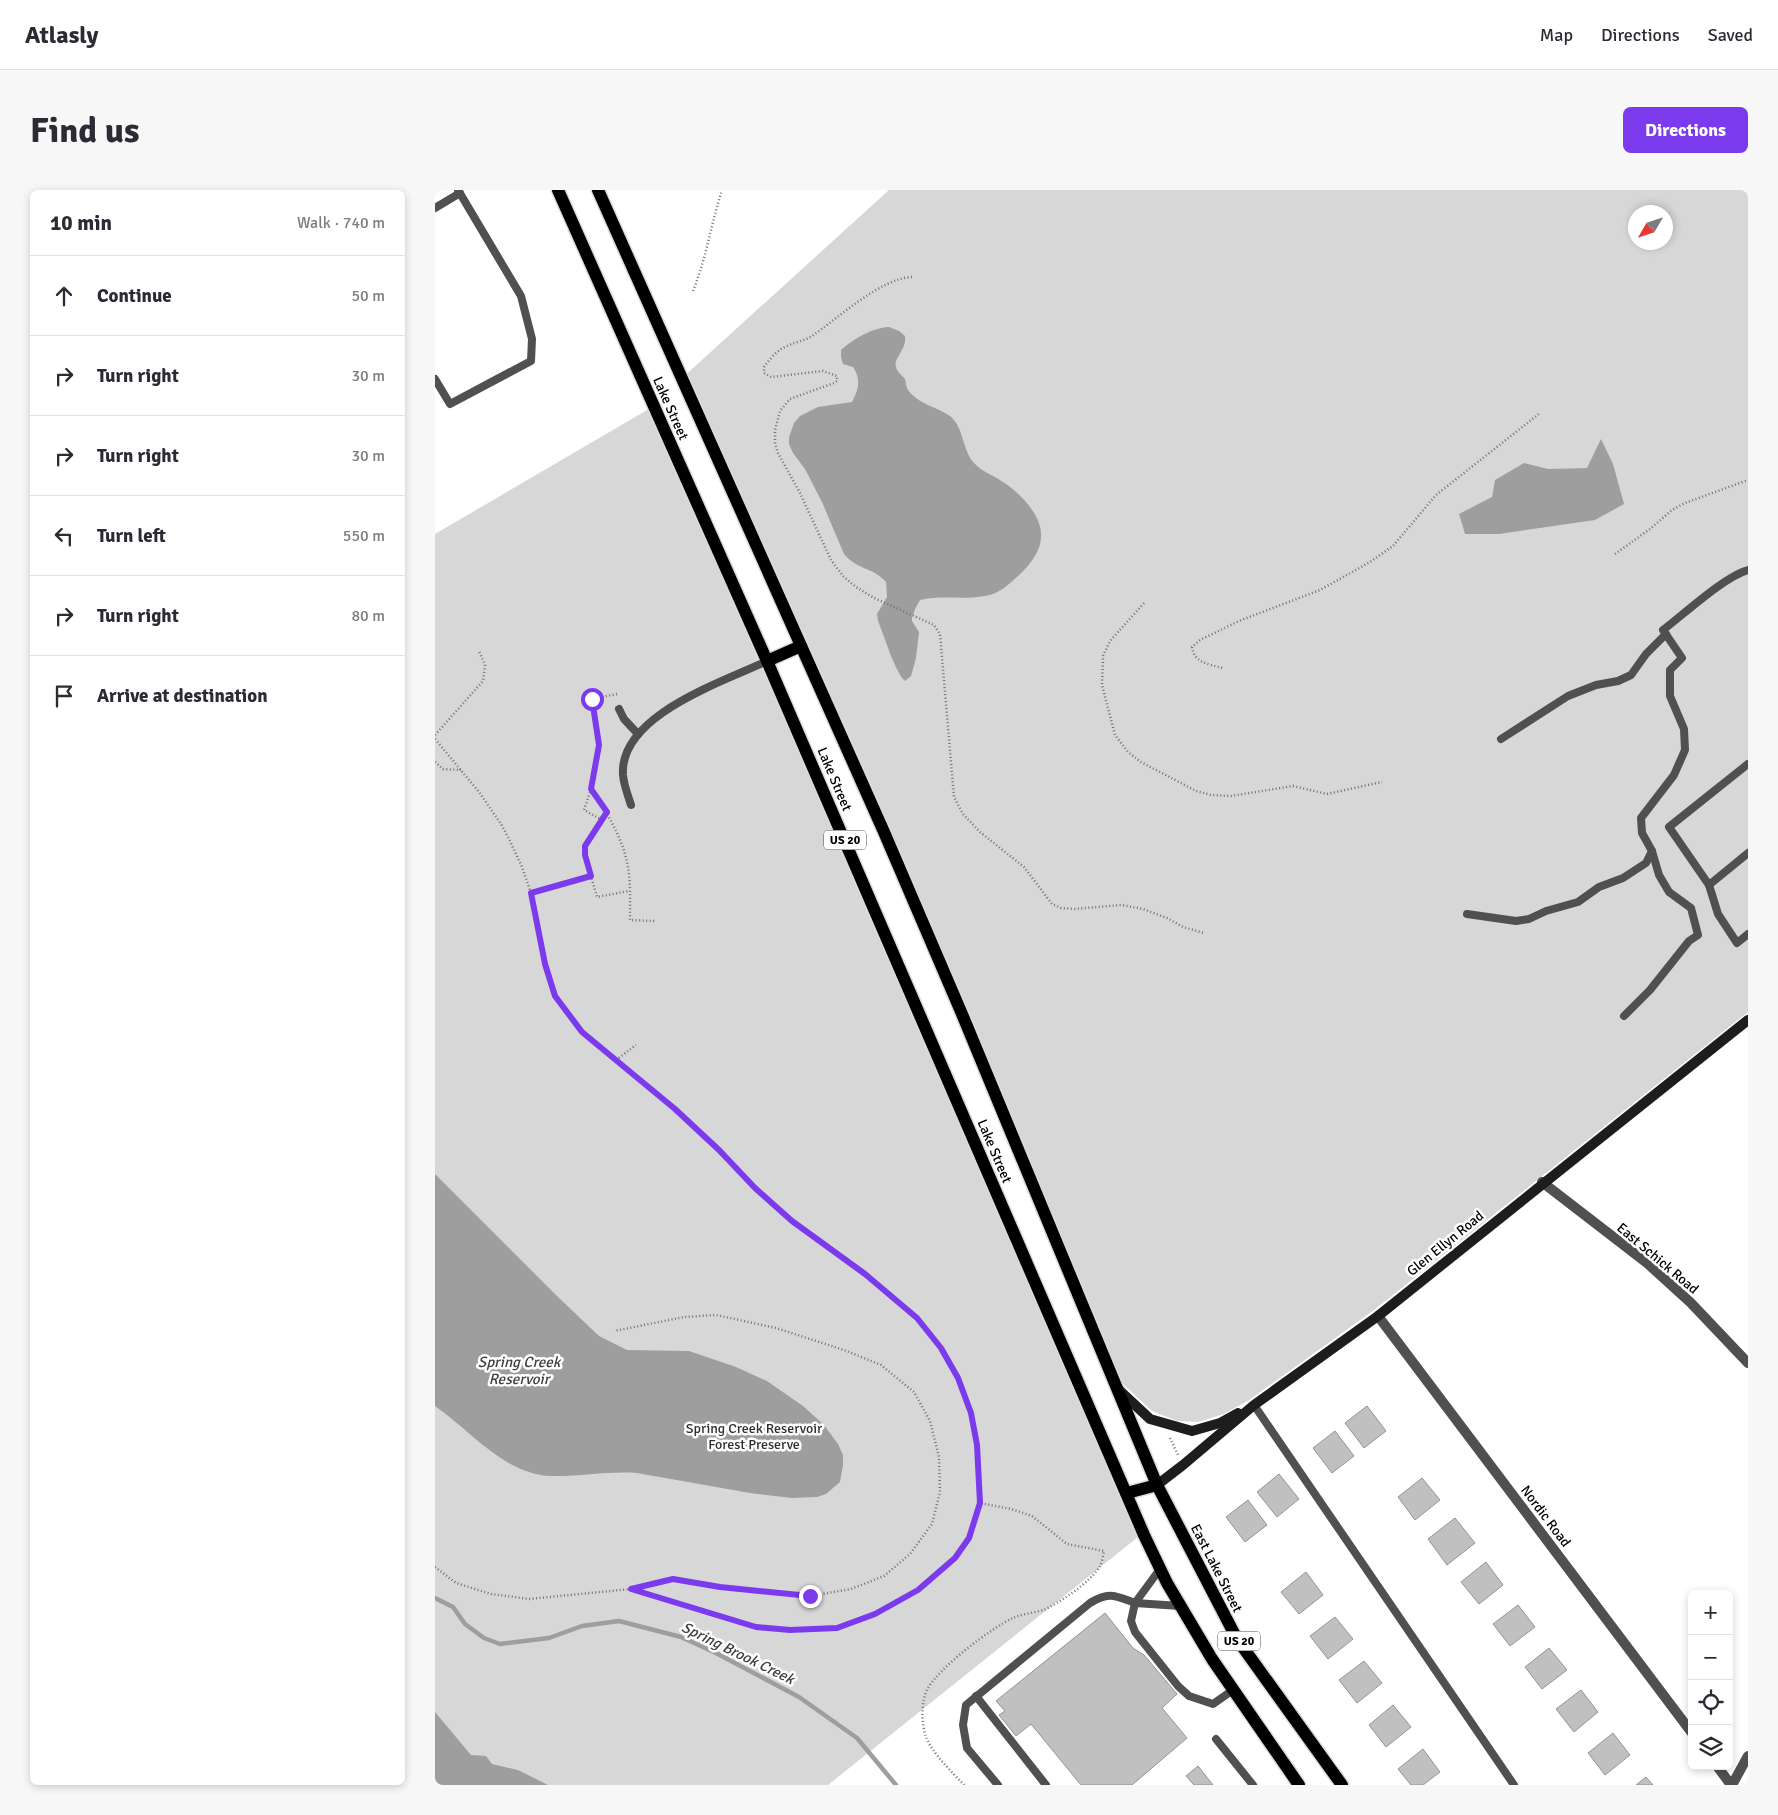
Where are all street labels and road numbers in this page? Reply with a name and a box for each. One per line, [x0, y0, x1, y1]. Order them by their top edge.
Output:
street label: Lake Street [649, 374, 692, 443]
street label: Lake Street [814, 745, 856, 814]
road number: US 20 [824, 830, 866, 850]
street label: Lake Street [974, 1117, 1016, 1186]
street label: Glen Ellyn Road [1404, 1207, 1487, 1279]
street label: East Schick Road [1613, 1219, 1702, 1298]
street label: Nordic Road [1517, 1482, 1574, 1550]
street label: East Lake Street [1187, 1521, 1246, 1615]
road number: US 20 [1218, 1632, 1260, 1650]

